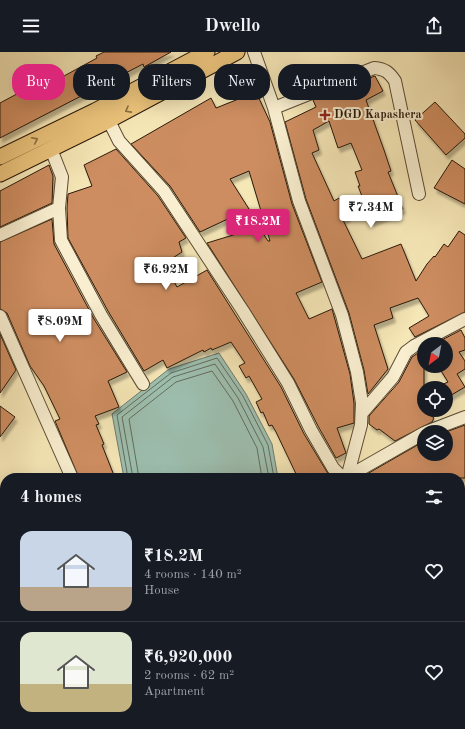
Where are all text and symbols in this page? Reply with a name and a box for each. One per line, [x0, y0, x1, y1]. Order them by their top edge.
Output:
icon: menu [20, 15, 42, 37]
icon: share [423, 15, 445, 37]
text: Dwello [205, 17, 260, 35]
chip: Buy [12, 64, 65, 100]
chip: Rent [73, 64, 130, 100]
chip: Filters [138, 64, 206, 100]
chip: New [214, 64, 270, 100]
chip: Apartment [278, 64, 371, 100]
one-way arrow [125, 106, 132, 113]
marker: DGD Kapashera [319, 109, 331, 121]
place label: DGD Kapashera [334, 109, 422, 121]
one-way arrow [31, 137, 38, 145]
pin: ₹7.34M [338, 195, 404, 229]
text: ₹7.34M [348, 201, 394, 214]
pin: ₹18.2M [225, 209, 291, 243]
text: ₹18.2M [235, 215, 281, 228]
pin: ₹6.92M [133, 257, 199, 291]
text: ₹6.92M [143, 263, 189, 276]
pin: ₹8.09M [27, 309, 93, 343]
text: ₹8.09M [37, 315, 83, 328]
north arrow [417, 337, 453, 373]
map controls [417, 337, 453, 461]
button: locate [417, 381, 453, 417]
button: layers [417, 425, 453, 461]
icon: filters [423, 486, 445, 508]
text: 4 homes [20, 489, 82, 506]
icon: home [52, 547, 100, 595]
text: ₹18.2M [144, 548, 203, 565]
icon: heart [423, 560, 445, 582]
text: 4 rooms · 140 m² [144, 568, 242, 581]
text: House [144, 584, 179, 597]
icon: home [52, 648, 100, 696]
text: ₹6,920,000 [144, 649, 232, 666]
icon: heart [423, 661, 445, 683]
text: 2 rooms · 62 m² [144, 669, 234, 682]
text: Apartment [144, 685, 205, 698]

